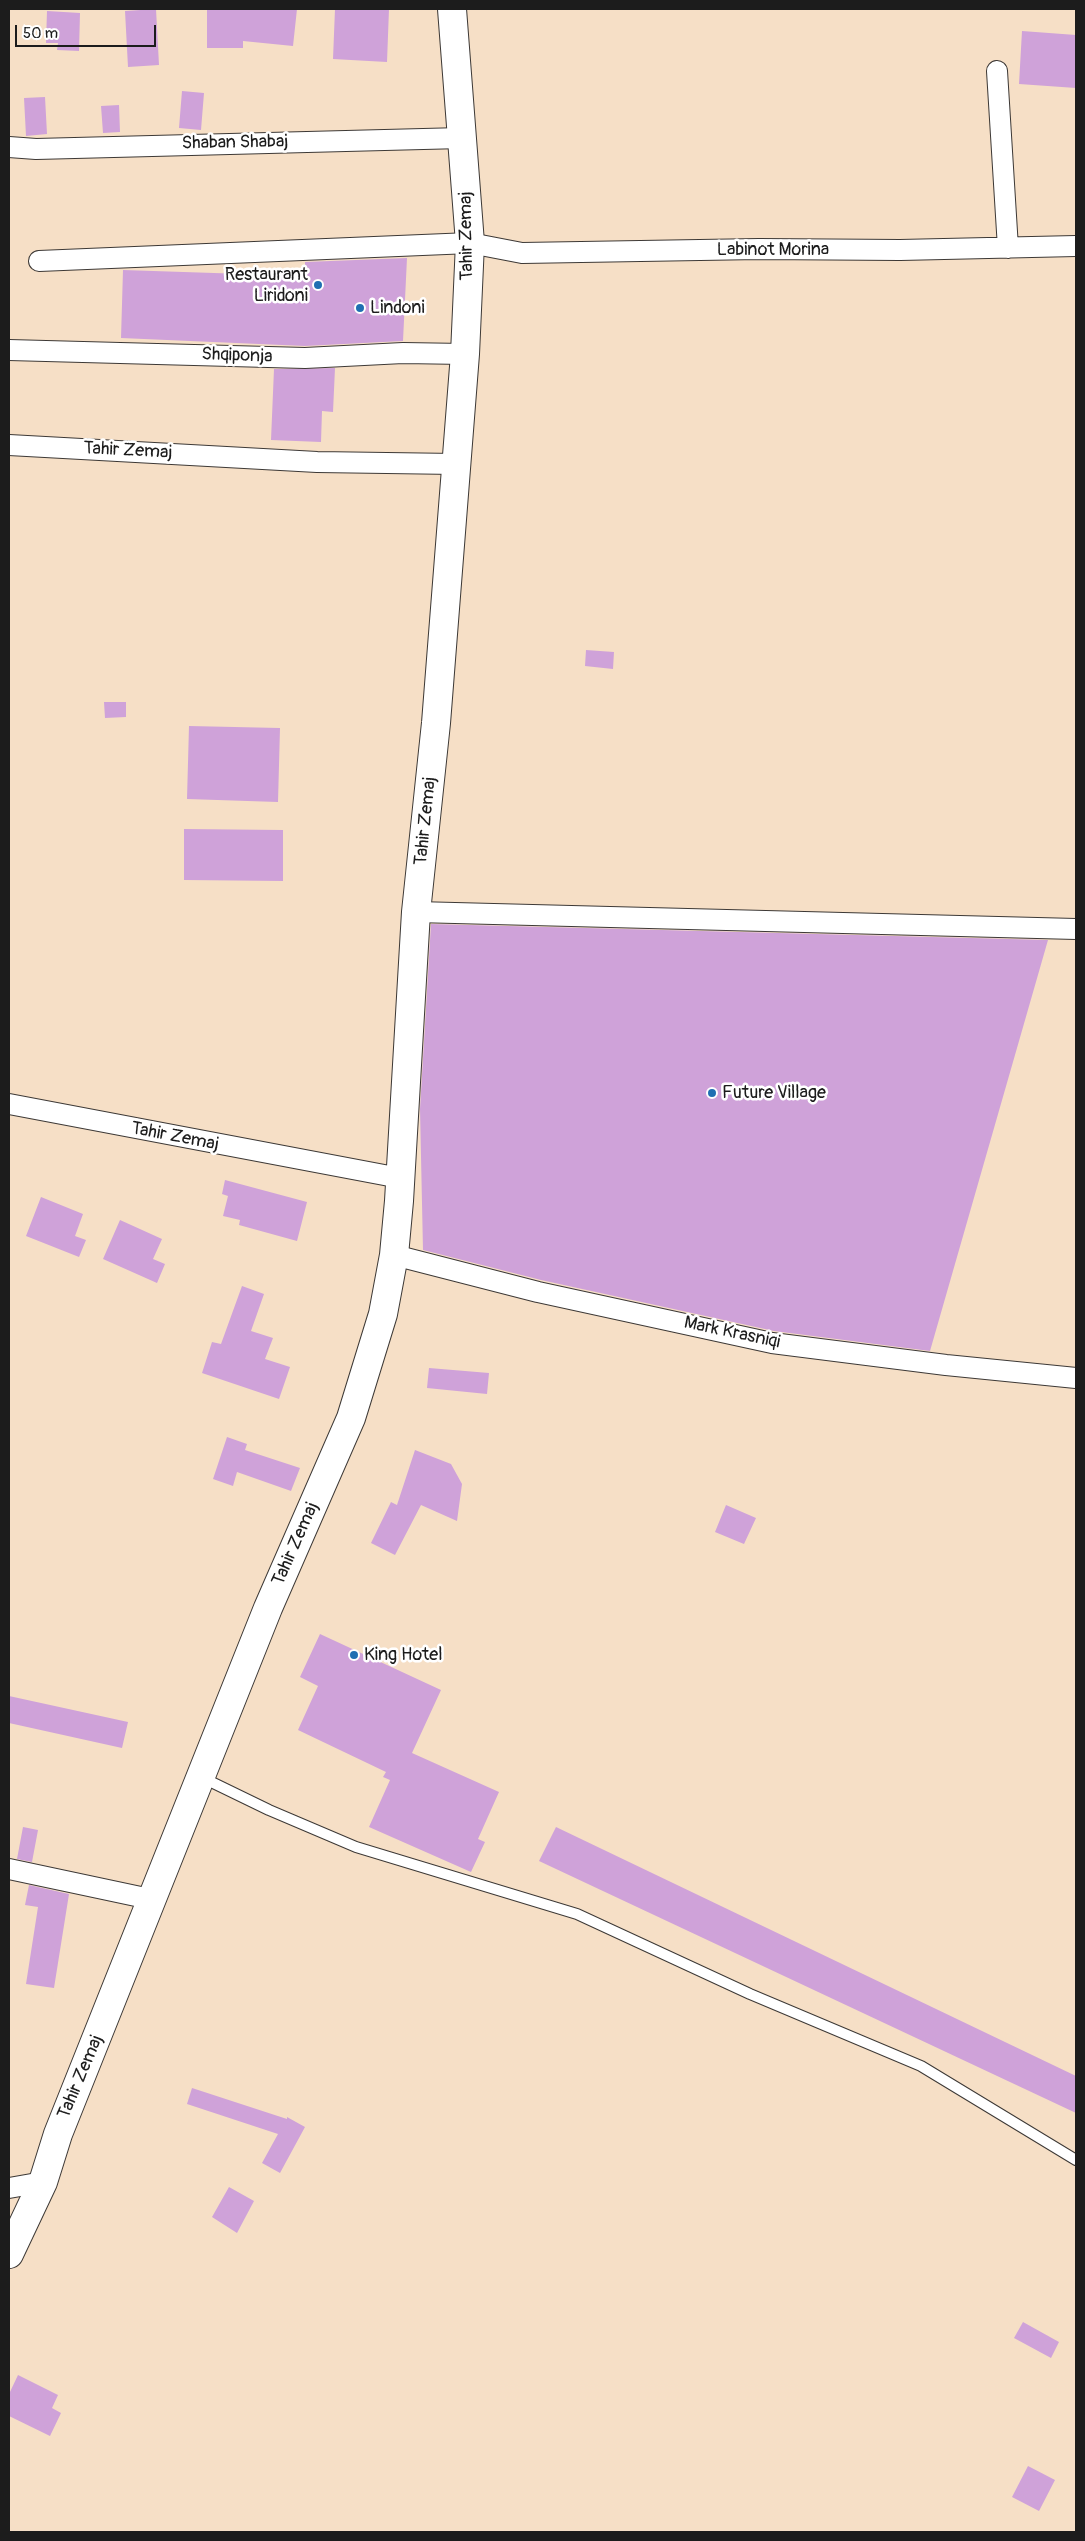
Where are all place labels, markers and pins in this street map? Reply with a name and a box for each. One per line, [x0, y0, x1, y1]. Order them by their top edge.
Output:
place label: Restaurant Liridoni [225, 264, 308, 306]
marker: Restaurant Liridoni [312, 279, 324, 291]
place label: Lindoni [370, 297, 425, 319]
marker: Lindoni [354, 302, 366, 314]
place label: Future Village [722, 1082, 826, 1104]
marker: Future Village [706, 1087, 718, 1099]
place label: King Hotel [364, 1644, 442, 1666]
marker: King Hotel [348, 1649, 360, 1661]

